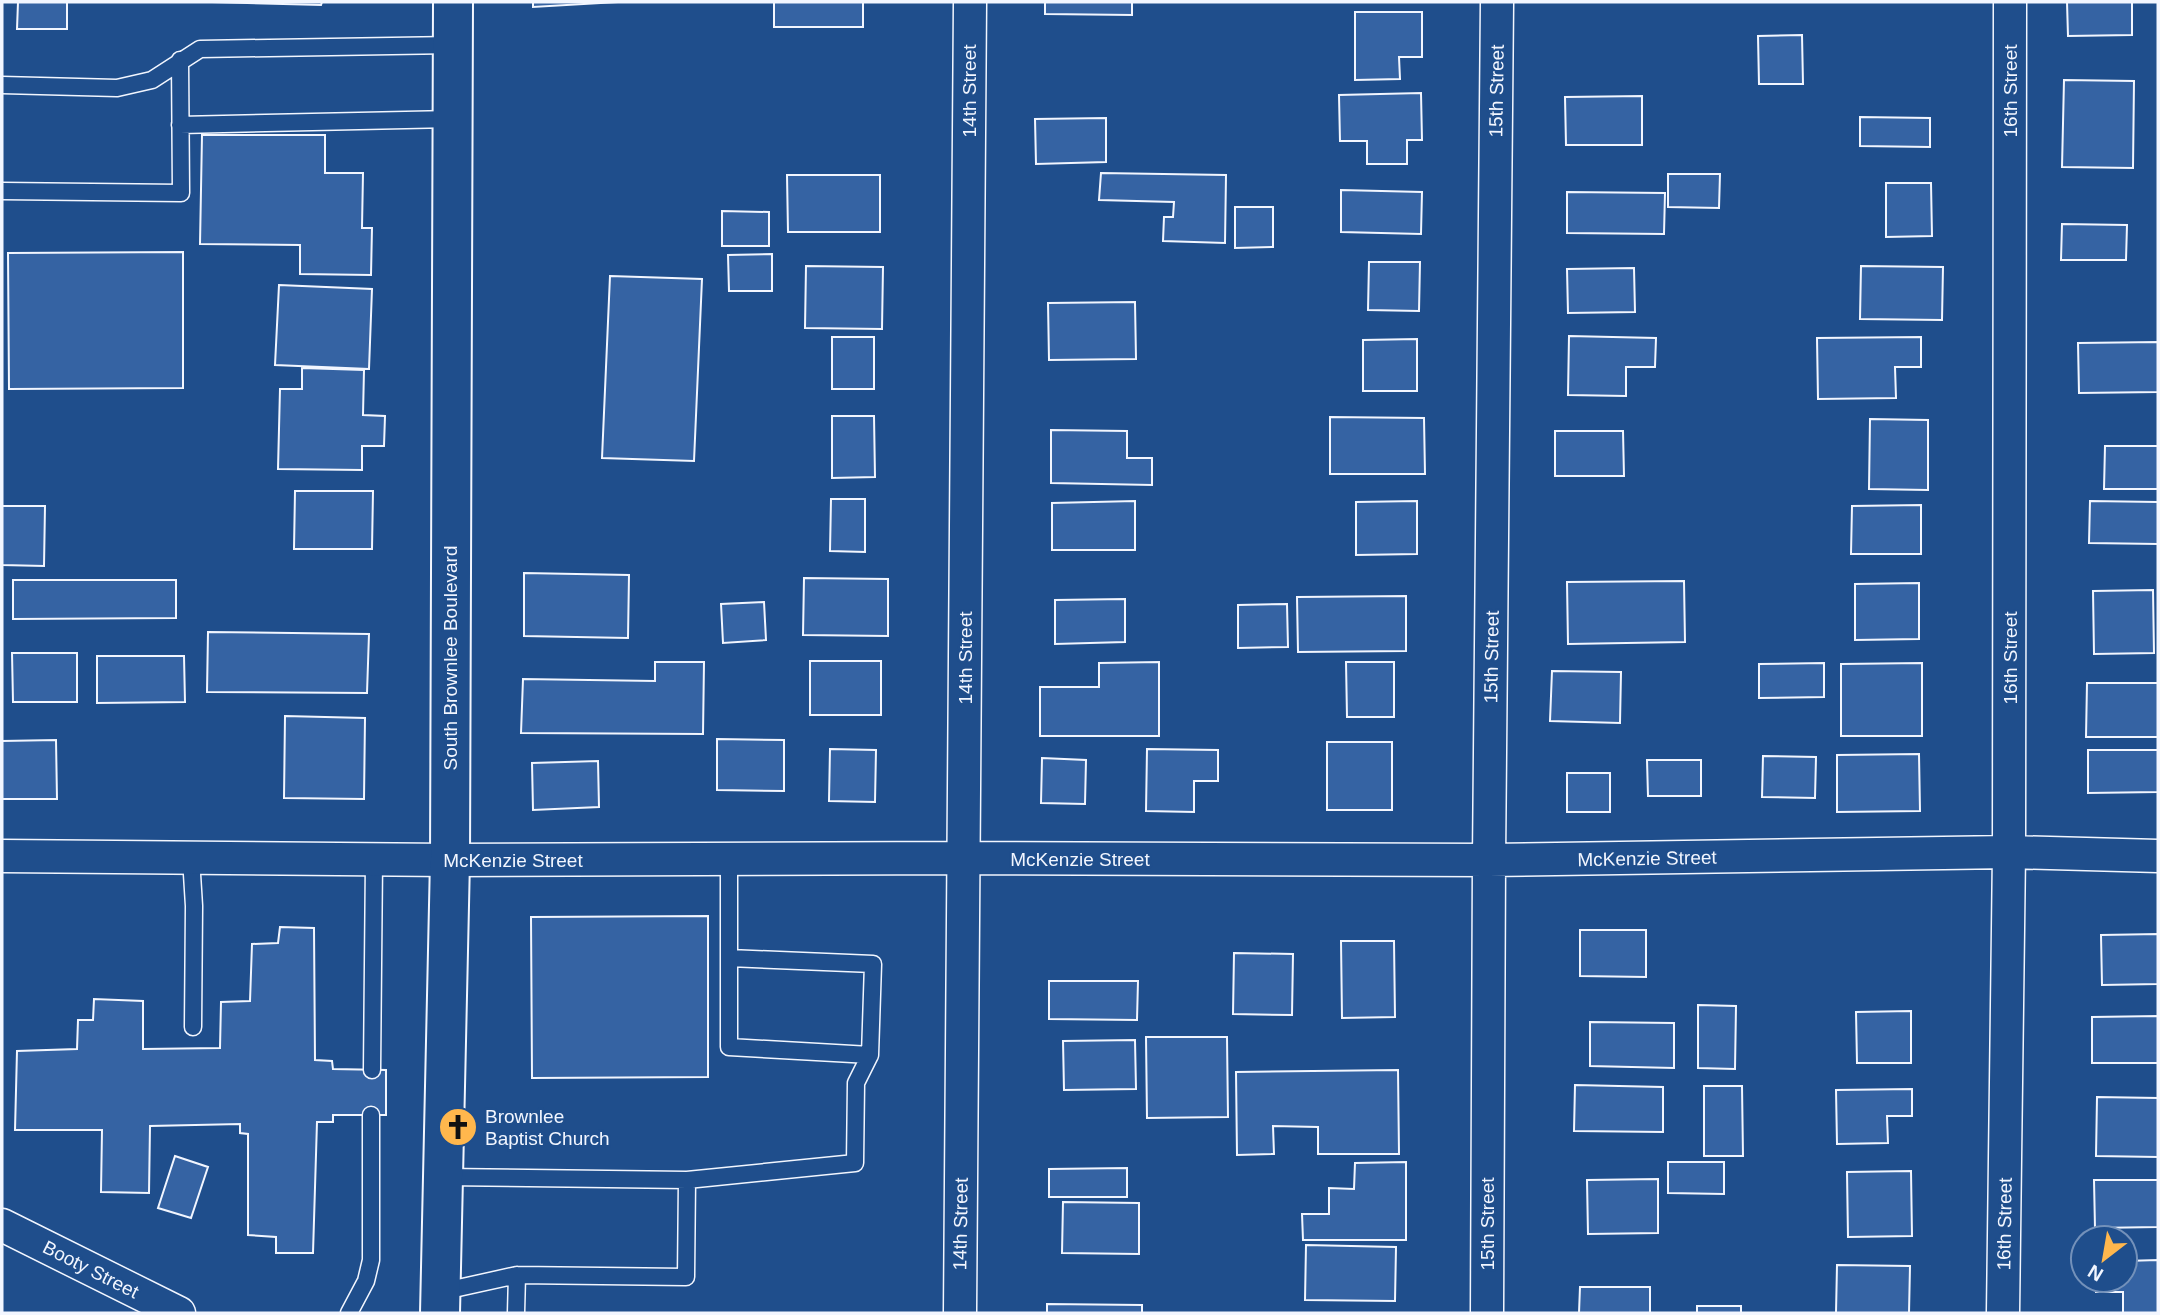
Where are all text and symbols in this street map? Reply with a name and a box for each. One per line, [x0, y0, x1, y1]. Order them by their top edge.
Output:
street label: 14th Street [959, 44, 980, 137]
street label: 15th Street [1485, 44, 1508, 138]
street label: 16th Street [2000, 44, 2021, 137]
street label: South Brownlee Boulevard [440, 546, 461, 770]
street label: 15th Street [1480, 610, 1503, 704]
street label: 14th Street [955, 611, 976, 704]
street label: 16th Street [2000, 611, 2021, 704]
street label: McKenzie Street [1577, 847, 1718, 870]
street label: McKenzie Street [1010, 849, 1150, 870]
street label: McKenzie Street [443, 850, 583, 871]
church icon: Brownlee Baptist Church [437, 1106, 479, 1148]
place label: Brownlee Baptist Church [485, 1106, 610, 1149]
street label: 14th Street [949, 1177, 972, 1271]
street label: 15th Street [1477, 1177, 1498, 1270]
street label: 16th Street [1993, 1177, 2016, 1271]
north arrow [2069, 1224, 2139, 1294]
street label: Booty Street [39, 1236, 143, 1303]
text: N [2084, 1261, 2107, 1286]

